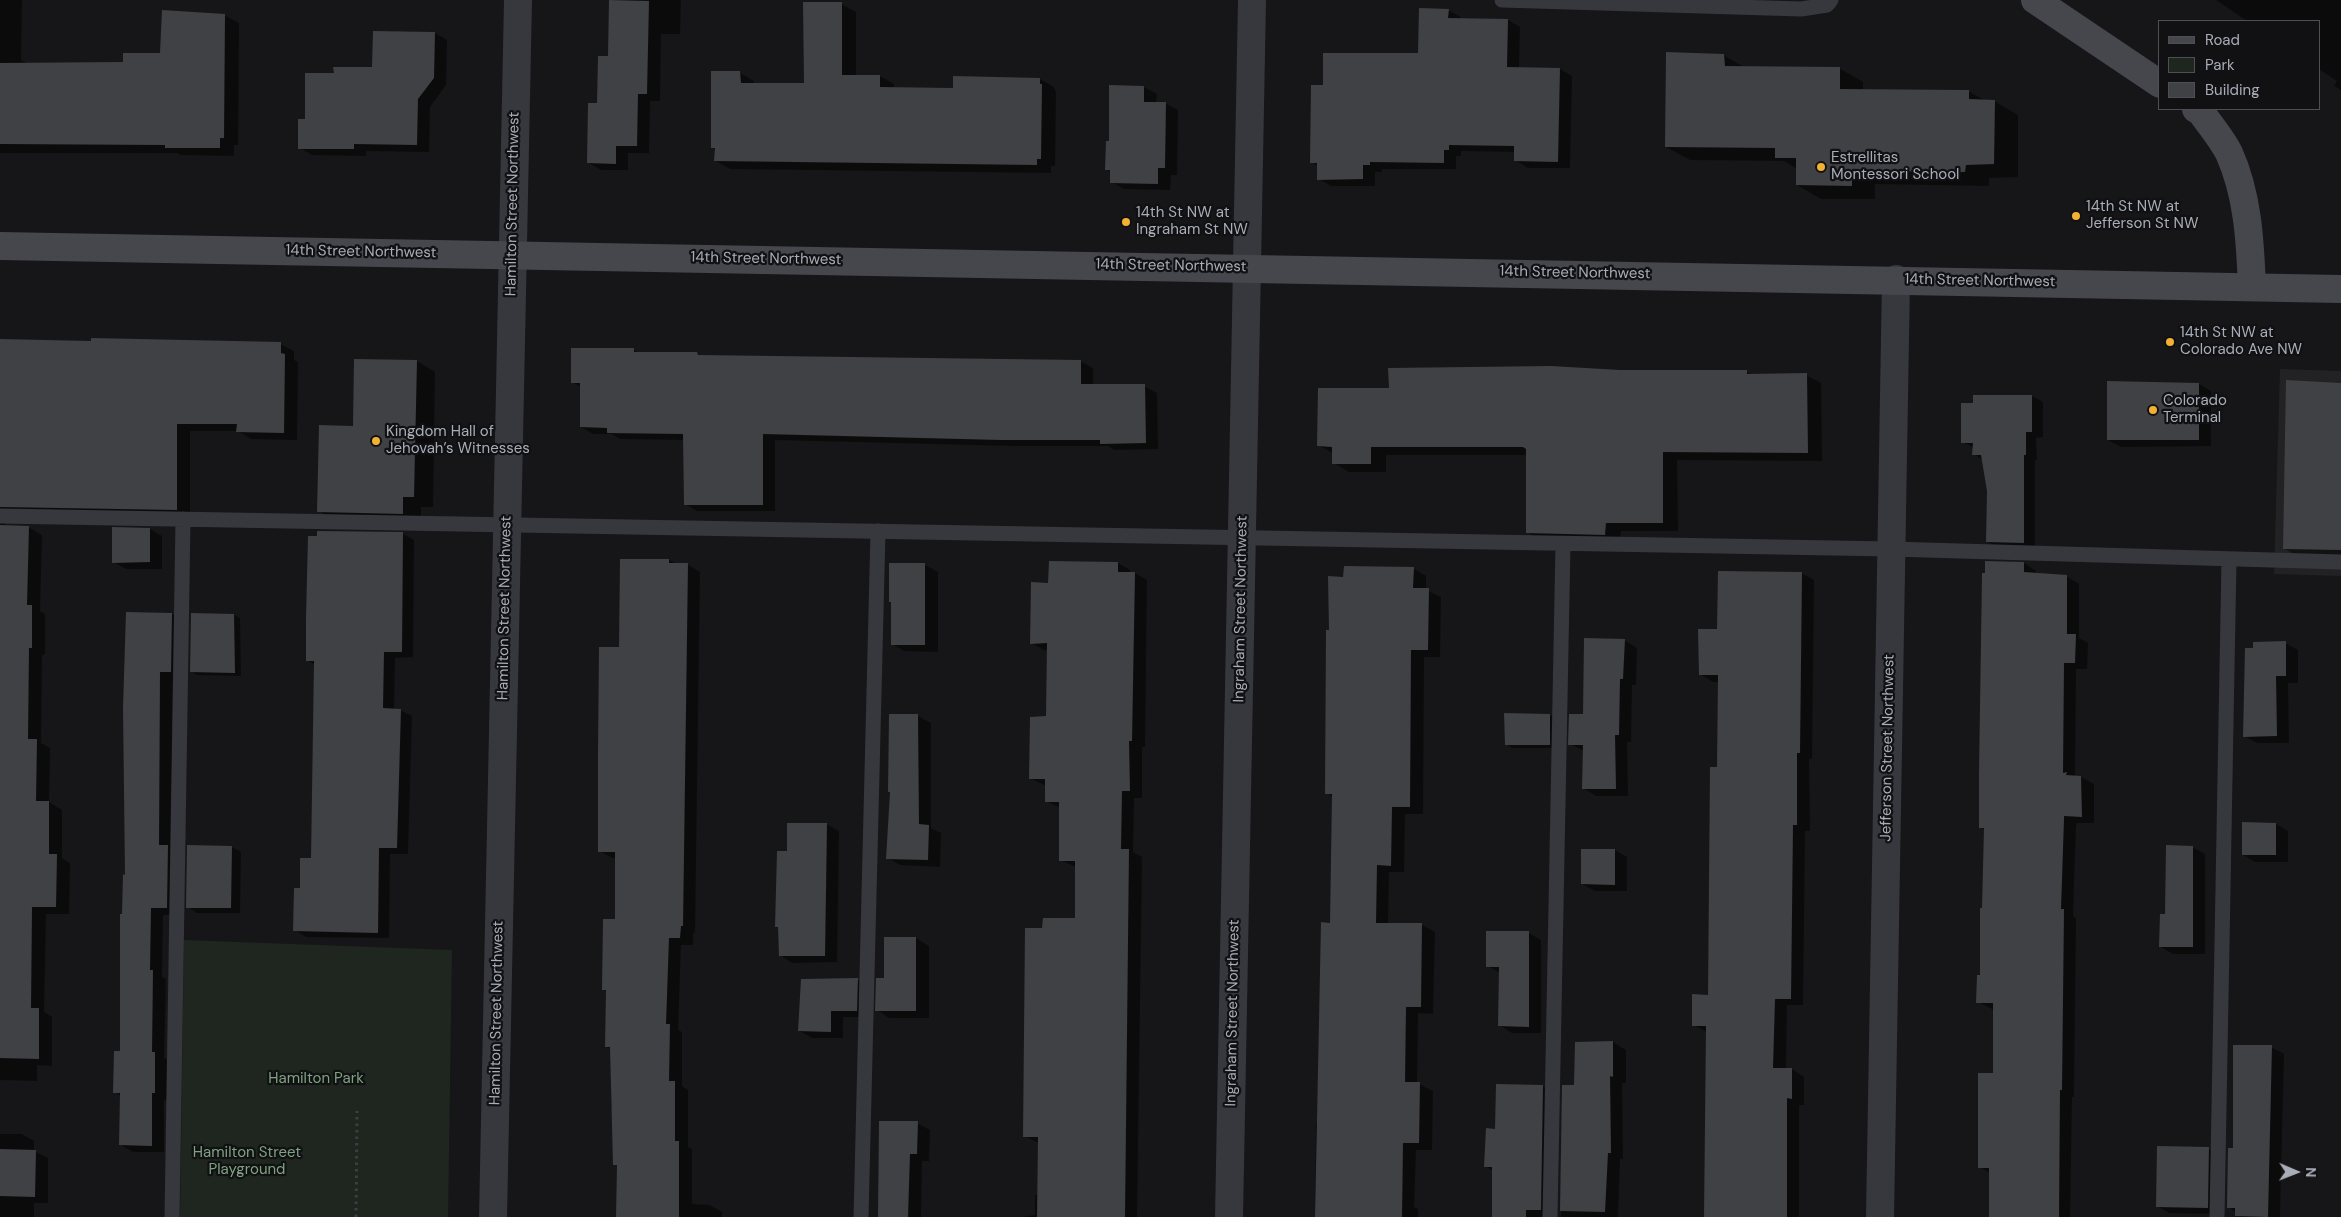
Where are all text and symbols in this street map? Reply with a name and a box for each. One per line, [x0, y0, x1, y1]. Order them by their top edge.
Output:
legend [2158, 20, 2321, 110]
text: Road [2205, 30, 2240, 50]
text: Park [2205, 55, 2235, 75]
text: Building [2205, 80, 2260, 100]
street label: Hamilton Street Northwest [502, 112, 524, 296]
place label: Estrellitas Montessori School [1831, 149, 1959, 184]
marker: Estrellitas Montessori School [1815, 161, 1827, 173]
place label: 14th St NW at Jefferson St NW [2086, 198, 2198, 233]
place label: 14th St NW at Ingraham St NW [1136, 204, 1248, 239]
marker: 14th St NW at Jefferson St NW [2070, 210, 2082, 222]
marker: 14th St NW at Ingraham St NW [1120, 216, 1132, 228]
street label: 14th Street Northwest [285, 242, 437, 262]
street label: 14th Street Northwest [690, 249, 842, 269]
street label: 14th Street Northwest [1095, 256, 1247, 276]
street label: 14th Street Northwest [1499, 263, 1651, 283]
street label: 14th Street Northwest [1904, 271, 2056, 291]
place label: 14th St NW at Colorado Ave NW [2180, 324, 2302, 359]
marker: 14th St NW at Colorado Ave NW [2164, 336, 2176, 348]
place label: Colorado Terminal [2163, 392, 2227, 427]
marker: Colorado Terminal [2147, 404, 2159, 416]
place label: Kingdom Hall of Jehovah’s Witnesses [386, 423, 530, 458]
marker: Kingdom Hall of Jehovah’s Witnesses [370, 435, 382, 447]
street label: Ingraham Street Northwest [1230, 515, 1252, 703]
street label: Hamilton Street Northwest [494, 516, 516, 700]
street label: Jefferson Street Northwest [1877, 654, 1899, 842]
street label: Ingraham Street Northwest [1222, 919, 1244, 1107]
street label: Hamilton Street Northwest [486, 921, 508, 1105]
park label: Hamilton Park [268, 1070, 364, 1088]
park label: Hamilton Street Playground [193, 1144, 301, 1179]
north arrow [2271, 1147, 2321, 1197]
text: N [2302, 1167, 2320, 1178]

